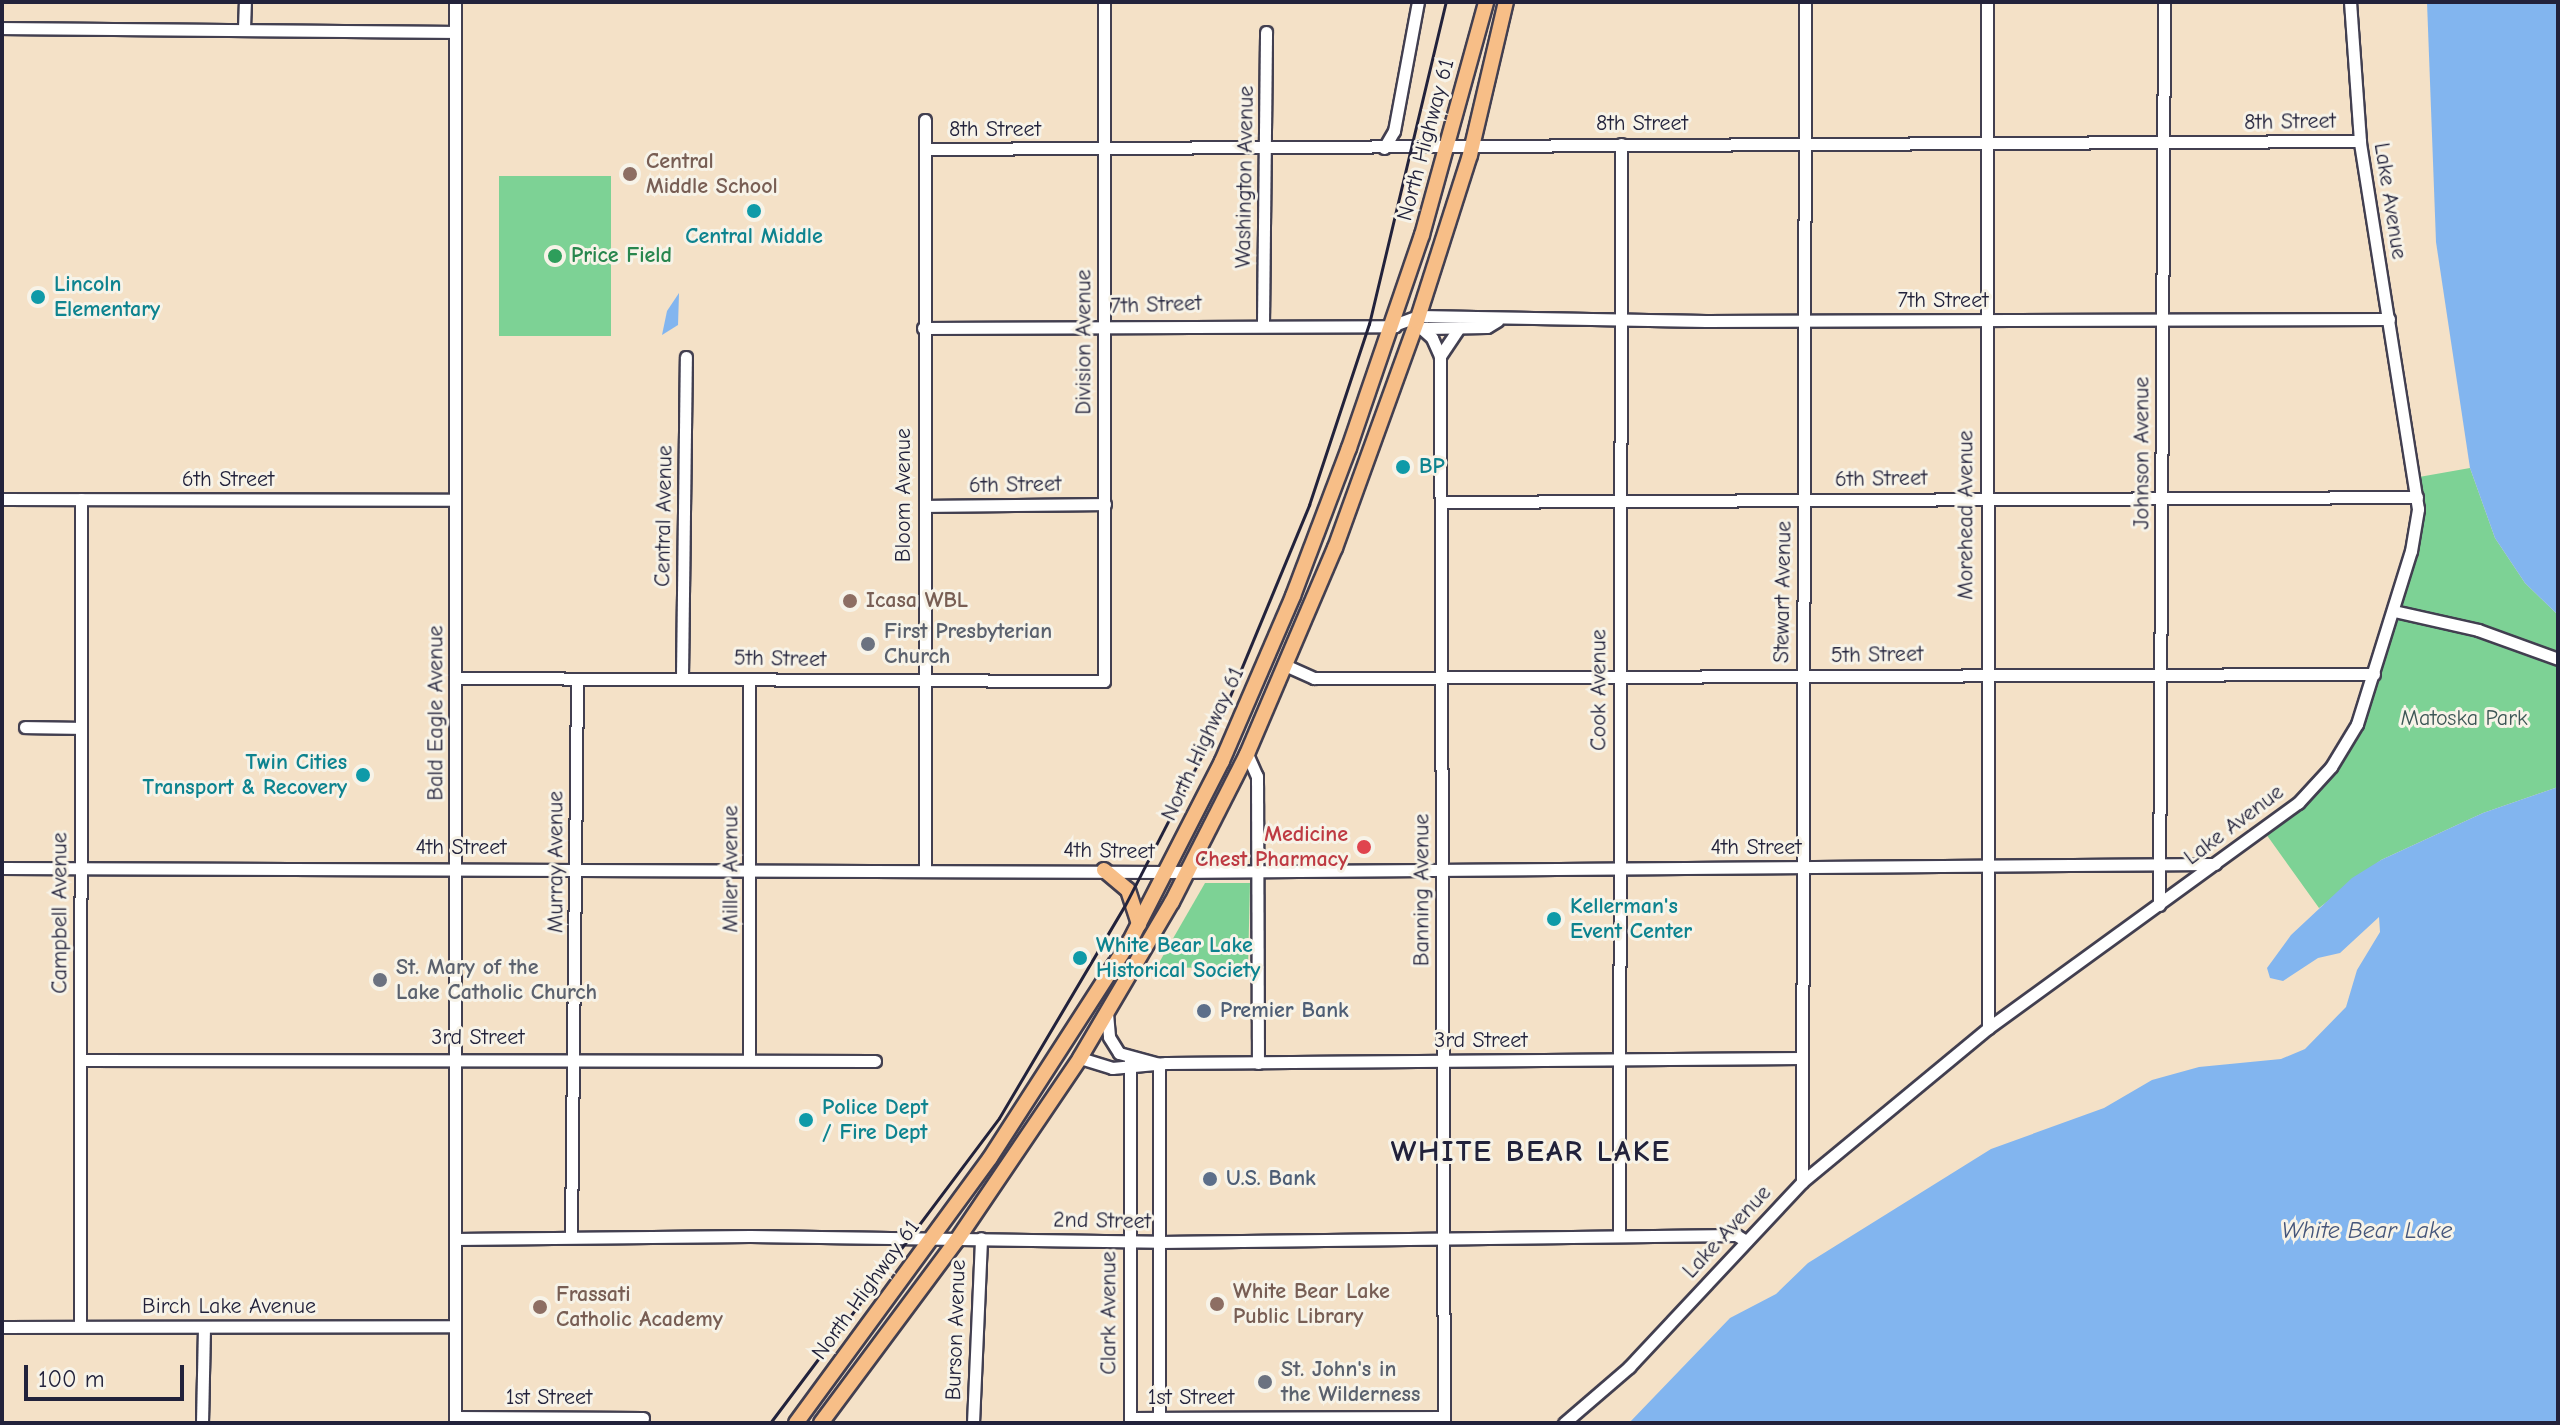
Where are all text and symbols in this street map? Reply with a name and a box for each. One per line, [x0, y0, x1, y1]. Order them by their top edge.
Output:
street label: North Highway 61 [1392, 56, 1460, 224]
street label: Washington Avenue [1230, 86, 1260, 268]
street label: 8th Street [2244, 108, 2336, 136]
street label: 8th Street [1596, 111, 1688, 137]
street label: 8th Street [949, 117, 1041, 143]
street label: Lake Avenue [2368, 141, 2412, 261]
place label: Central Middle School [646, 148, 778, 200]
marker: Central Middle School [621, 165, 639, 183]
marker: Central Middle [745, 202, 763, 220]
place label: Central Middle [685, 224, 823, 250]
place label: Price Field [571, 243, 672, 269]
marker: Price Field [546, 247, 564, 265]
street label: Division Avenue [1071, 269, 1097, 415]
place label: Lincoln Elementary [54, 271, 160, 322]
marker: Lincoln Elementary [29, 288, 47, 306]
street label: 7th Street [1898, 288, 1988, 314]
street label: 7th Street [1110, 290, 1202, 320]
street label: Johnson Avenue [2129, 377, 2155, 529]
street label: Bloom Avenue [891, 428, 917, 562]
street label: Morehead Avenue [1953, 430, 1979, 600]
street label: Central Avenue [650, 445, 678, 587]
place label: BP [1419, 454, 1445, 480]
marker: BP [1394, 458, 1412, 476]
street label: 6th Street [1835, 465, 1927, 493]
street label: 6th Street [182, 467, 274, 493]
street label: 6th Street [969, 471, 1061, 499]
street label: Stewart Avenue [1769, 521, 1797, 663]
place label: Icasa WBL [866, 588, 968, 614]
marker: Icasa WBL [841, 592, 859, 610]
place label: First Presbyterian Church [884, 618, 1052, 670]
street label: Bald Eagle Avenue [423, 625, 449, 801]
street label: Cook Avenue [1586, 629, 1612, 751]
marker: First Presbyterian Church [859, 635, 877, 653]
street label: 5th Street [1831, 641, 1923, 669]
street label: 5th Street [734, 645, 826, 673]
street label: North Highway 61 [1156, 663, 1250, 825]
park label: Matoska Park [2400, 706, 2528, 732]
place label: Twin Cities Transport & Recovery [143, 749, 347, 800]
marker: Twin Cities Transport & Recovery [354, 766, 372, 784]
street label: Lake Avenue [2179, 779, 2289, 871]
street label: Murray Avenue [543, 791, 569, 933]
street label: Miller Avenue [718, 805, 744, 933]
street label: Banning Avenue [1409, 814, 1435, 966]
place label: Medicine Chest Pharmacy [1195, 821, 1348, 872]
street label: Campbell Avenue [47, 832, 73, 994]
street label: 4th Street [415, 835, 507, 861]
street label: 4th Street [1710, 835, 1802, 861]
street label: 4th Street [1063, 837, 1155, 865]
marker: Medicine Chest Pharmacy [1355, 838, 1373, 856]
place label: Kellerman's Event Center [1570, 893, 1692, 944]
marker: Kellerman's Event Center [1545, 910, 1563, 928]
place label: White Bear Lake Historical Society [1096, 932, 1260, 984]
marker: White Bear Lake Historical Society [1071, 949, 1089, 967]
place label: St. Mary of the Lake Catholic Church [396, 954, 597, 1006]
marker: St. Mary of the Lake Catholic Church [371, 971, 389, 989]
place label: Premier Bank [1220, 998, 1349, 1024]
marker: Premier Bank [1195, 1002, 1213, 1020]
street label: 3rd Street [431, 1025, 525, 1051]
street label: 3rd Street [1434, 1028, 1528, 1054]
place label: Police Dept / Fire Dept [822, 1094, 928, 1146]
marker: Police Dept / Fire Dept [797, 1111, 815, 1129]
district label: WHITE BEAR LAKE [1391, 1134, 1671, 1170]
place label: U.S. Bank [1226, 1166, 1316, 1192]
marker: U.S. Bank [1201, 1170, 1219, 1188]
street label: Lake Avenue [1677, 1180, 1777, 1284]
street label: 2nd Street [1053, 1207, 1151, 1235]
street label: North Highway 61 [806, 1215, 926, 1365]
water label: White Bear Lake [2281, 1217, 2453, 1245]
street label: Clark Avenue [1096, 1251, 1122, 1375]
street label: Burson Avenue [940, 1259, 972, 1401]
place label: White Bear Lake Public Library [1233, 1278, 1390, 1330]
place label: Frassati Catholic Academy [556, 1281, 723, 1332]
street label: Birch Lake Avenue [142, 1294, 316, 1320]
marker: White Bear Lake Public Library [1208, 1295, 1226, 1313]
marker: Frassati Catholic Academy [531, 1298, 549, 1316]
scale bar [28, 1349, 188, 1399]
place label: St. John's in the Wilderness [1281, 1356, 1420, 1408]
text: 100 m [38, 1365, 105, 1393]
marker: St. John's in the Wilderness [1256, 1373, 1274, 1391]
street label: 1st Street [506, 1385, 592, 1411]
street label: 1st Street [1148, 1385, 1234, 1411]

